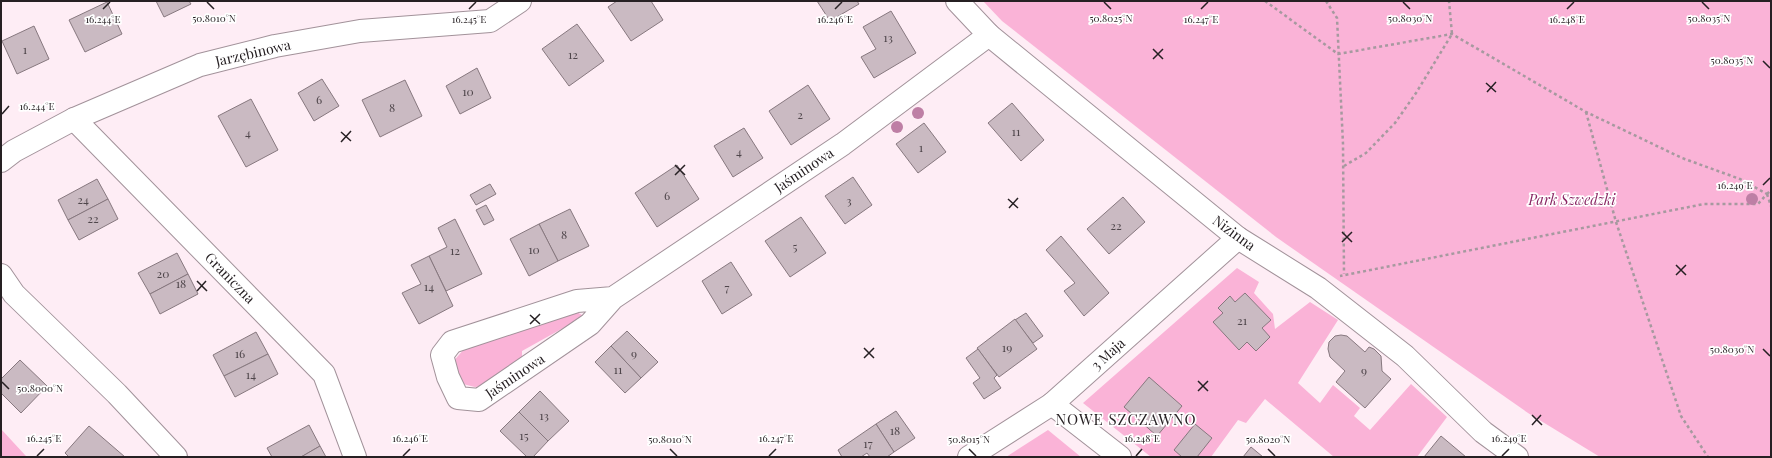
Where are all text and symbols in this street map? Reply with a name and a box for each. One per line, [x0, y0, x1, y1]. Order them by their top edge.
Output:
text: 50.8010°N [192, 11, 236, 25]
text: 50.8025°N [1089, 11, 1133, 25]
text: 50.8030°N [1388, 11, 1432, 25]
text: 50.8035°N [1688, 11, 1730, 25]
text: 16.244°E [85, 12, 121, 26]
text: 16.245°E [452, 12, 486, 26]
text: 16.246°E [817, 12, 853, 26]
text: 16.247°E [1184, 12, 1218, 26]
text: 16.248°E [1549, 12, 1585, 26]
house number: 13 [883, 29, 893, 45]
street label: Jarzębinowa [212, 35, 292, 71]
house number: 1 [23, 41, 28, 57]
house number: 12 [568, 46, 578, 62]
text: 50.8035°N [1711, 53, 1753, 67]
house number: 10 [462, 83, 474, 99]
house number: 6 [316, 91, 322, 107]
text: 16.244°E [19, 99, 55, 113]
house number: 8 [389, 99, 395, 115]
house number: 2 [797, 106, 803, 122]
house number: 11 [1012, 123, 1021, 139]
house number: 4 [245, 124, 251, 140]
house number: 1 [919, 139, 924, 155]
house number: 4 [736, 143, 742, 159]
street label: Jaśminowa [770, 143, 837, 197]
text: 16.249°E [1717, 178, 1753, 192]
house number: 6 [664, 187, 670, 203]
park label: Park Szwedzki [1528, 190, 1616, 209]
house number: 24 [77, 191, 89, 207]
house number: 3 [846, 192, 852, 208]
house number: 22 [87, 210, 99, 226]
street label: Nizinna [1209, 211, 1259, 254]
house number: 22 [1110, 217, 1122, 233]
house number: 8 [561, 226, 567, 242]
house number: 5 [793, 238, 798, 254]
house number: 10 [528, 241, 540, 257]
house number: 12 [450, 242, 460, 258]
street label: Graniczna [201, 248, 260, 307]
house number: 20 [157, 265, 169, 281]
house number: 18 [176, 275, 186, 291]
house number: 14 [424, 278, 434, 294]
house number: 7 [725, 279, 730, 295]
house number: 21 [1237, 312, 1248, 328]
street label: 3 Maja [1087, 333, 1129, 374]
house number: 19 [1002, 339, 1012, 355]
text: 50.8030°N [1710, 342, 1754, 356]
house number: 16 [235, 345, 245, 361]
house number: 9 [631, 345, 637, 361]
street label: Jaśminowa [481, 349, 548, 403]
house number: 11 [614, 361, 623, 377]
house number: 9 [1361, 362, 1367, 378]
house number: 14 [246, 366, 256, 382]
text: 50.8000°N [17, 381, 63, 395]
house number: 13 [539, 407, 549, 423]
district label: NOWE SZCZAWNO [1056, 409, 1197, 429]
house number: 18 [890, 422, 900, 438]
house number: 15 [519, 427, 529, 443]
text: 16.245°E [27, 431, 61, 445]
text: 16.246°E [392, 431, 428, 445]
text: 16.247°E [759, 431, 793, 445]
text: 16.248°E [1124, 431, 1160, 445]
text: 16.249°E [1491, 431, 1527, 445]
text: 50.8010°N [648, 432, 692, 446]
text: 50.8015°N [948, 432, 990, 446]
text: 50.8020°N [1246, 432, 1290, 446]
house number: 17 [863, 435, 873, 451]

